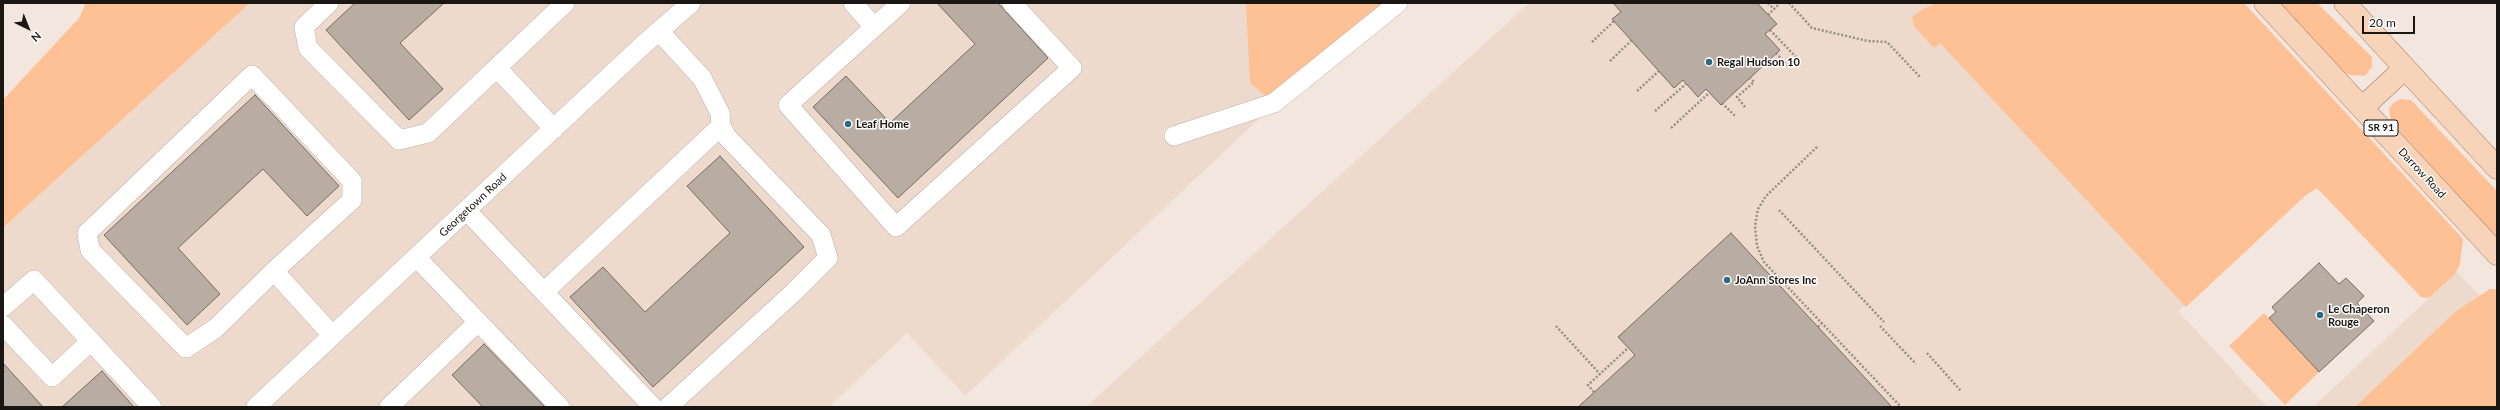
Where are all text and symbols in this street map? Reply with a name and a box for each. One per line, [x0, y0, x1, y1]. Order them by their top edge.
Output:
north arrow [8, 8, 48, 48]
scale bar [2364, 8, 2417, 34]
text: 20 m [2369, 15, 2396, 30]
text: N [29, 29, 44, 45]
place label: Regal Hudson 10 [1717, 55, 1800, 69]
marker: Regal Hudson 10 [1704, 57, 1714, 67]
place label: Leaf Home [856, 117, 909, 131]
marker: Leaf Home [843, 119, 853, 129]
road number: SR 91 [2364, 120, 2398, 136]
street label: Darrow Road [2396, 145, 2448, 201]
street label: Georgetown Road [437, 170, 509, 240]
place label: JoAnn Stores Inc [1735, 273, 1817, 287]
marker: JoAnn Stores Inc [1722, 275, 1732, 285]
place label: Le Chaperon Rouge [2328, 302, 2390, 328]
marker: Le Chaperon Rouge [2315, 310, 2325, 320]

